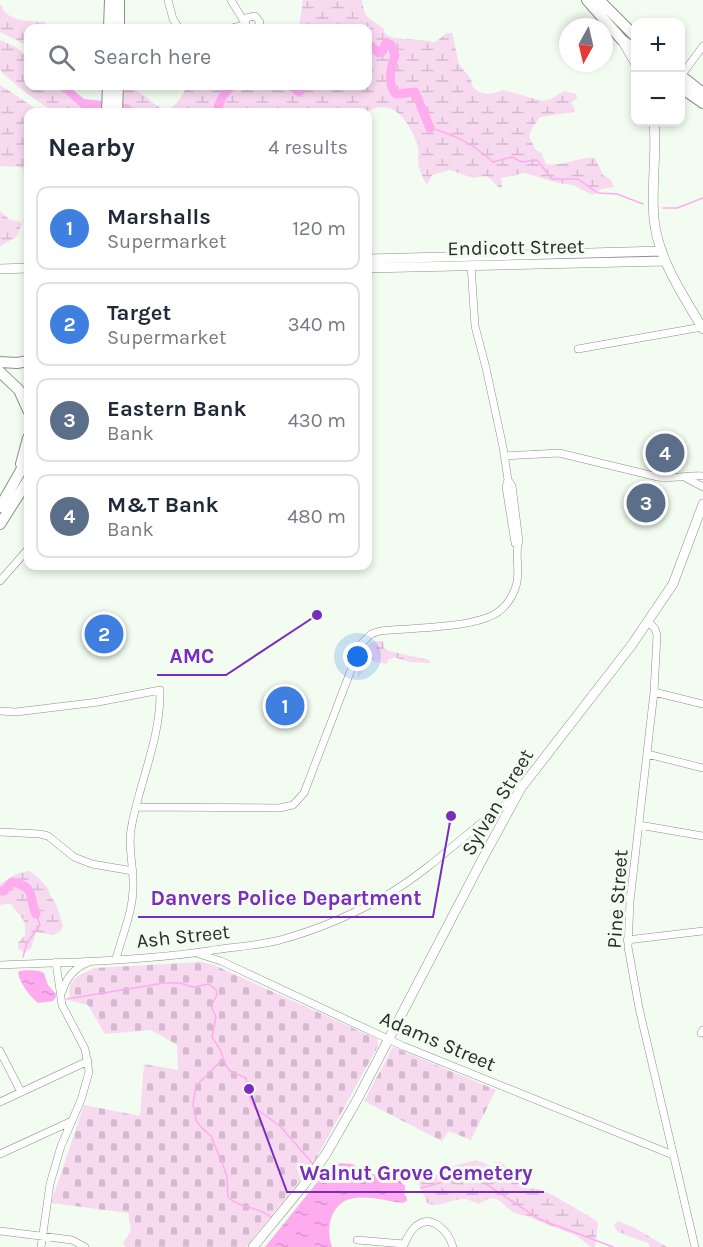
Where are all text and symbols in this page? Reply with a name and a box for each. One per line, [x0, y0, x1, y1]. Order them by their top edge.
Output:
north arrow [559, 18, 613, 72]
map controls [631, 18, 685, 126]
button: + [631, 18, 685, 72]
search box [24, 24, 372, 90]
icon: search [45, 41, 78, 74]
text: Search here [93, 44, 211, 70]
button: − [631, 72, 685, 126]
text: Nearby [48, 132, 135, 163]
text: 4 results [268, 136, 348, 159]
text: Marshalls [107, 204, 211, 230]
text: 1 [66, 217, 73, 240]
text: 120 m [292, 217, 346, 240]
text: Supermarket [107, 230, 226, 253]
street label: Endicott Street [447, 235, 585, 260]
text: Target [107, 300, 171, 326]
text: 2 [63, 313, 76, 336]
text: 340 m [288, 313, 346, 336]
text: Supermarket [107, 326, 226, 349]
text: Eastern Bank [107, 396, 246, 422]
text: 3 [63, 409, 76, 432]
text: 430 m [288, 409, 346, 432]
text: Bank [107, 422, 154, 445]
pin: 4 [646, 430, 684, 476]
pin: 3 [626, 480, 666, 526]
text: M&T Bank [107, 492, 219, 518]
text: 4 [64, 505, 75, 528]
text: 480 m [287, 505, 346, 528]
text: Bank [107, 518, 154, 541]
pin: 2 [84, 612, 124, 656]
callout: AMC [157, 636, 226, 675]
your location [343, 642, 372, 671]
text: AMC [170, 644, 214, 668]
pin: 1 [266, 684, 304, 728]
street label: Sylvan Street [457, 745, 538, 860]
street label: Pine Street [603, 848, 632, 949]
callout: Danvers Police Department [138, 878, 433, 917]
text: Danvers Police Department [151, 886, 421, 910]
street label: Ash Street [135, 920, 231, 953]
street label: Adams Street [377, 1007, 499, 1076]
callout: Walnut Grove Cemetery [287, 1153, 544, 1192]
text: Walnut Grove Cemetery [300, 1161, 533, 1185]

